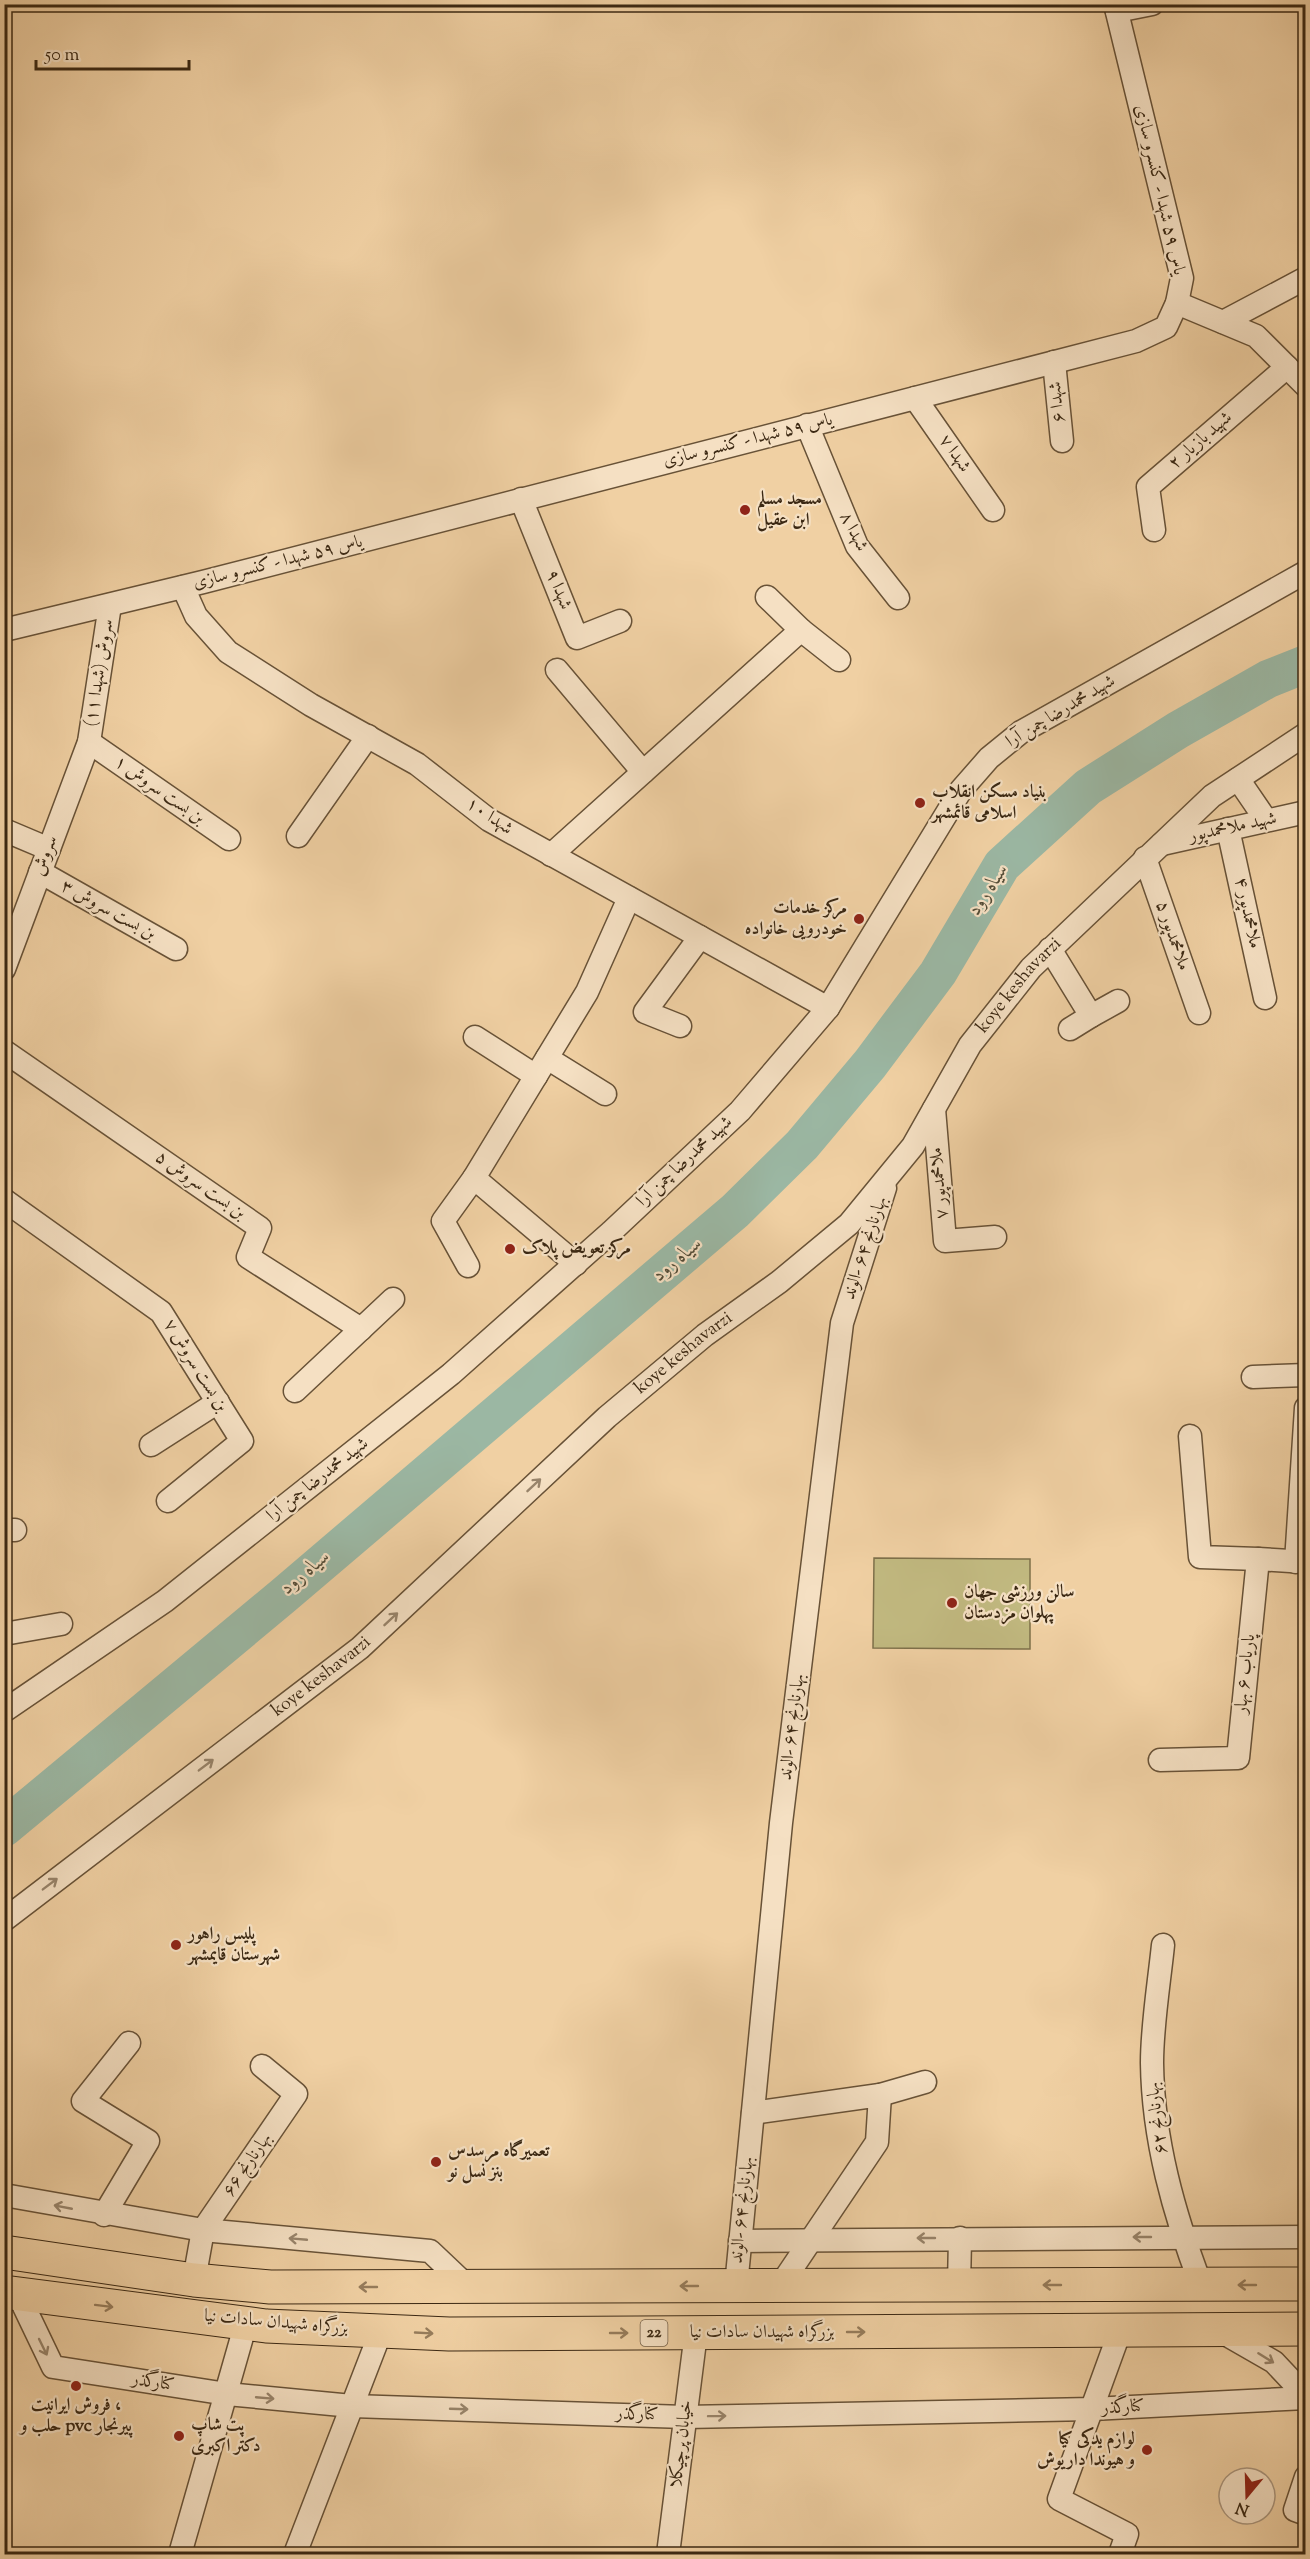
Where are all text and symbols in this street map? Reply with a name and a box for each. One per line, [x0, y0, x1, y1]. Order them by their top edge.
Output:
scale bar [36, 33, 189, 71]
text: 50 m [44, 43, 80, 69]
street label: یاس ۵۹ شهدا - کنسرو سازی [1127, 102, 1192, 279]
street label: شهدا ۶ [1043, 380, 1073, 424]
street label: شهید بازیار ۲ [1163, 406, 1239, 476]
street label: یاس ۵۹ شهدا - کنسرو سازی [660, 407, 837, 475]
street label: شهدا ۷ [932, 430, 976, 478]
place label: مسجد مسلم ابن عقیل [757, 487, 822, 534]
marker: مسجد مسلم ابن عقیل [738, 503, 752, 517]
street label: شهدا ۸ [832, 508, 874, 556]
street label: یاس ۵۹ شهدا - کنسرو سازی [190, 529, 367, 597]
street label: شهدا ۹ [538, 566, 578, 614]
street label: سروش (شهدا ۱۱) [79, 617, 121, 729]
street label: شهید محمدرضا چمن آرا [1001, 669, 1121, 755]
street label: بن بست سروش ۱ [108, 750, 210, 832]
place label: بنیاد مسکن انقلاب اسلامی قائمشهر [930, 780, 1047, 827]
street label: شهدا ۱۰ [460, 792, 518, 842]
marker: بنیاد مسکن انقلاب اسلامی قائمشهر [913, 796, 927, 810]
street label: شهید ملامحمدپور [1185, 806, 1279, 850]
street label: سروش [27, 832, 65, 880]
water label: سیاه رود [961, 858, 1017, 922]
street label: بن بست سروش ۳ [56, 874, 161, 948]
street label: ملامحمدپور ۴ [1227, 875, 1267, 951]
place label: مرکز خدمات خودرویی خانواده [745, 896, 847, 943]
street label: ملامحمدپور ۵ [1148, 898, 1196, 974]
marker: مرکز خدمات خودرویی خانواده [852, 912, 866, 926]
street label: koye keshavarzi [971, 932, 1068, 1039]
street label: شهید محمدرضا چمن آرا [631, 1110, 739, 1214]
street label: بن بست سروش ۵ [149, 1145, 251, 1227]
street label: ملامحمدپور ۷ [924, 1146, 956, 1220]
street label: بهارنارنج ۶۴ -الوند [837, 1193, 896, 1303]
water label: سیاه رود [647, 1230, 709, 1290]
place label: مرکز تعویض پلاک [522, 1236, 631, 1262]
marker: مرکز تعویض پلاک [503, 1242, 517, 1256]
street label: koye keshavarzi [629, 1306, 738, 1401]
street label: بن بست سروش ۷ [156, 1314, 234, 1418]
street label: شهید محمدرضا چمن آرا [261, 1432, 375, 1528]
one-way arrow [526, 1479, 541, 1493]
water label: سیاه رود [275, 1543, 337, 1603]
place label: سالن ورزشی جهان پهلوان مزدستان [964, 1580, 1074, 1627]
marker: سالن ورزشی جهان پهلوان مزدستان [945, 1596, 959, 1610]
one-way arrow [384, 1611, 399, 1626]
street label: koye keshavarzi [267, 1631, 377, 1724]
street label: پاریاب ۶ بهار [1229, 1631, 1263, 1717]
street label: بهارنارنج ۶۴ -الوند [774, 1672, 813, 1782]
one-way arrow [197, 1759, 213, 1772]
one-way arrow [42, 1877, 58, 1890]
place label: پلیس راهور شهرستان قایمشهر [186, 1922, 280, 1969]
marker: پلیس راهور شهرستان قایمشهر [169, 1938, 183, 1952]
street label: بهارنارنج ۶۲ [1141, 2080, 1176, 2155]
street label: بهارنارنج ۶۶ [217, 2128, 280, 2203]
place label: تعمیرگاه مرسدس بنز نسل نو [446, 2139, 550, 2186]
marker: تعمیرگاه مرسدس بنز نسل نو [429, 2155, 443, 2169]
street label: بهارنارنج ۶۴ -الوند [724, 2155, 763, 2265]
one-way arrow [54, 2201, 73, 2212]
one-way arrow [1133, 2231, 1153, 2243]
one-way arrow [288, 2233, 308, 2244]
one-way arrow [917, 2233, 937, 2244]
one-way arrow [1043, 2279, 1063, 2291]
one-way arrow [1238, 2279, 1258, 2290]
one-way arrow [680, 2280, 700, 2292]
one-way arrow [359, 2281, 379, 2293]
one-way arrow [94, 2301, 113, 2312]
street label: بزرگراه شهیدان سادات نیا [203, 2303, 349, 2342]
street label: بزرگراه شهیدان سادات نیا [690, 2319, 834, 2346]
road number: 22 [640, 2320, 668, 2346]
one-way arrow [845, 2326, 865, 2338]
one-way arrow [413, 2328, 433, 2339]
one-way arrow [608, 2328, 628, 2339]
one-way arrow [37, 2337, 49, 2355]
one-way arrow [1257, 2352, 1274, 2364]
street label: کنارگذر [128, 2365, 176, 2399]
marker: فروش ایرانیت ، حلب و pvc پیرنجار [69, 2379, 83, 2393]
street label: کنارگذر [1099, 2392, 1145, 2422]
place label: فروش ایرانیت ، حلب و pvc پیرنجار [18, 2393, 133, 2440]
one-way arrow [254, 2393, 274, 2404]
street label: کنارگذر [613, 2399, 659, 2429]
street label: خیابان پرچیکلا [664, 2399, 700, 2489]
one-way arrow [449, 2404, 469, 2415]
one-way arrow [707, 2411, 727, 2422]
place label: پت شاپ دکتر اکبری [191, 2413, 261, 2460]
place label: لوازم یدکی کیا و هیوندا داریوش [1037, 2427, 1135, 2474]
marker: پت شاپ دکتر اکبری [172, 2429, 186, 2443]
marker: لوازم یدکی کیا و هیوندا داریوش [1140, 2443, 1154, 2457]
north arrow [1217, 2466, 1277, 2526]
text: N [1233, 2495, 1253, 2521]

